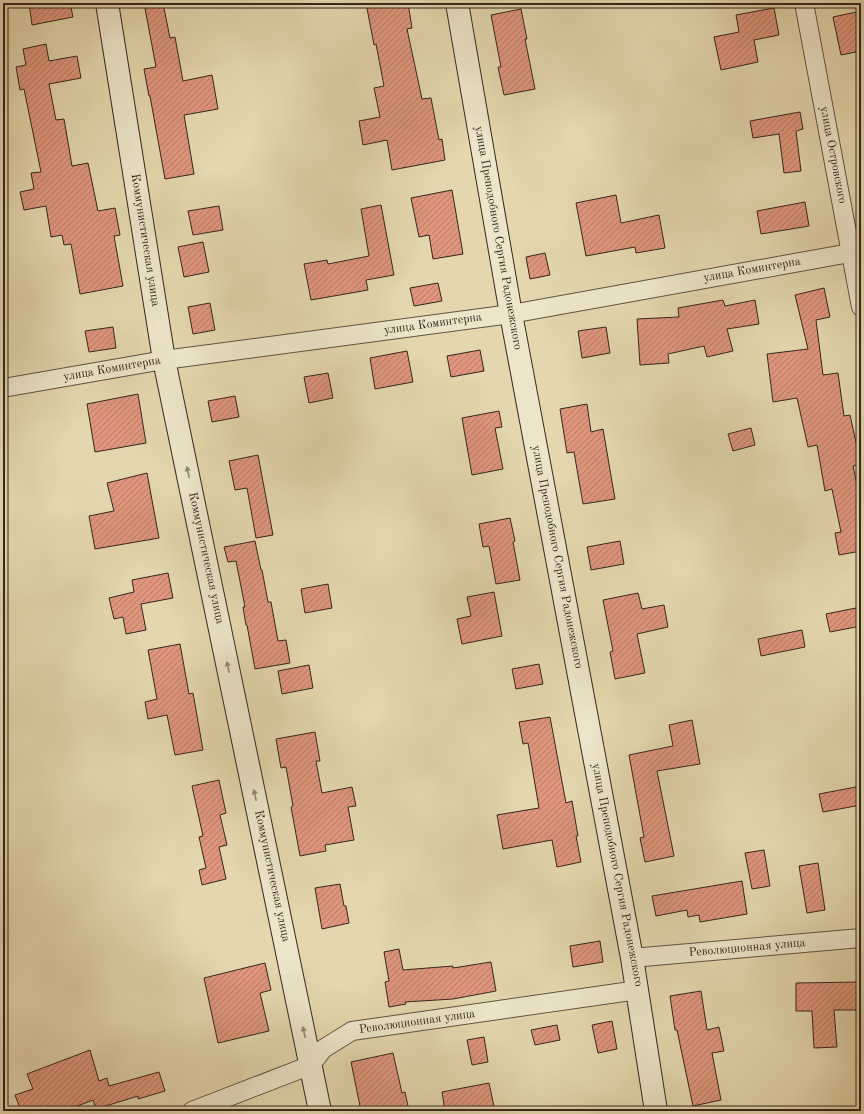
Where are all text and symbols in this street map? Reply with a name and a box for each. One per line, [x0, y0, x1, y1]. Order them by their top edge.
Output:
street label: улица Островского [818, 105, 848, 205]
street label: улица Преподобного Сергия Радонежского [472, 125, 524, 351]
street label: Коммунистическая улица [129, 173, 161, 307]
street label: улица Коминтерна [702, 256, 802, 284]
street label: улица Коминтерна [383, 311, 483, 337]
street label: улица Коминтерна [62, 355, 162, 383]
street label: улица Преподобного Сергия Радонежского [529, 444, 585, 670]
one-way arrow [184, 465, 190, 478]
street label: Коммунистическая улица [186, 491, 226, 625]
one-way arrow [225, 661, 231, 674]
street label: улица Преподобного Сергия Радонежского [589, 762, 645, 988]
one-way arrow [252, 789, 258, 801]
street label: Коммунистическая улица [252, 809, 292, 943]
street label: Революционная улица [688, 937, 806, 959]
street label: Революционная улица [358, 1008, 476, 1036]
one-way arrow [301, 1025, 307, 1038]

